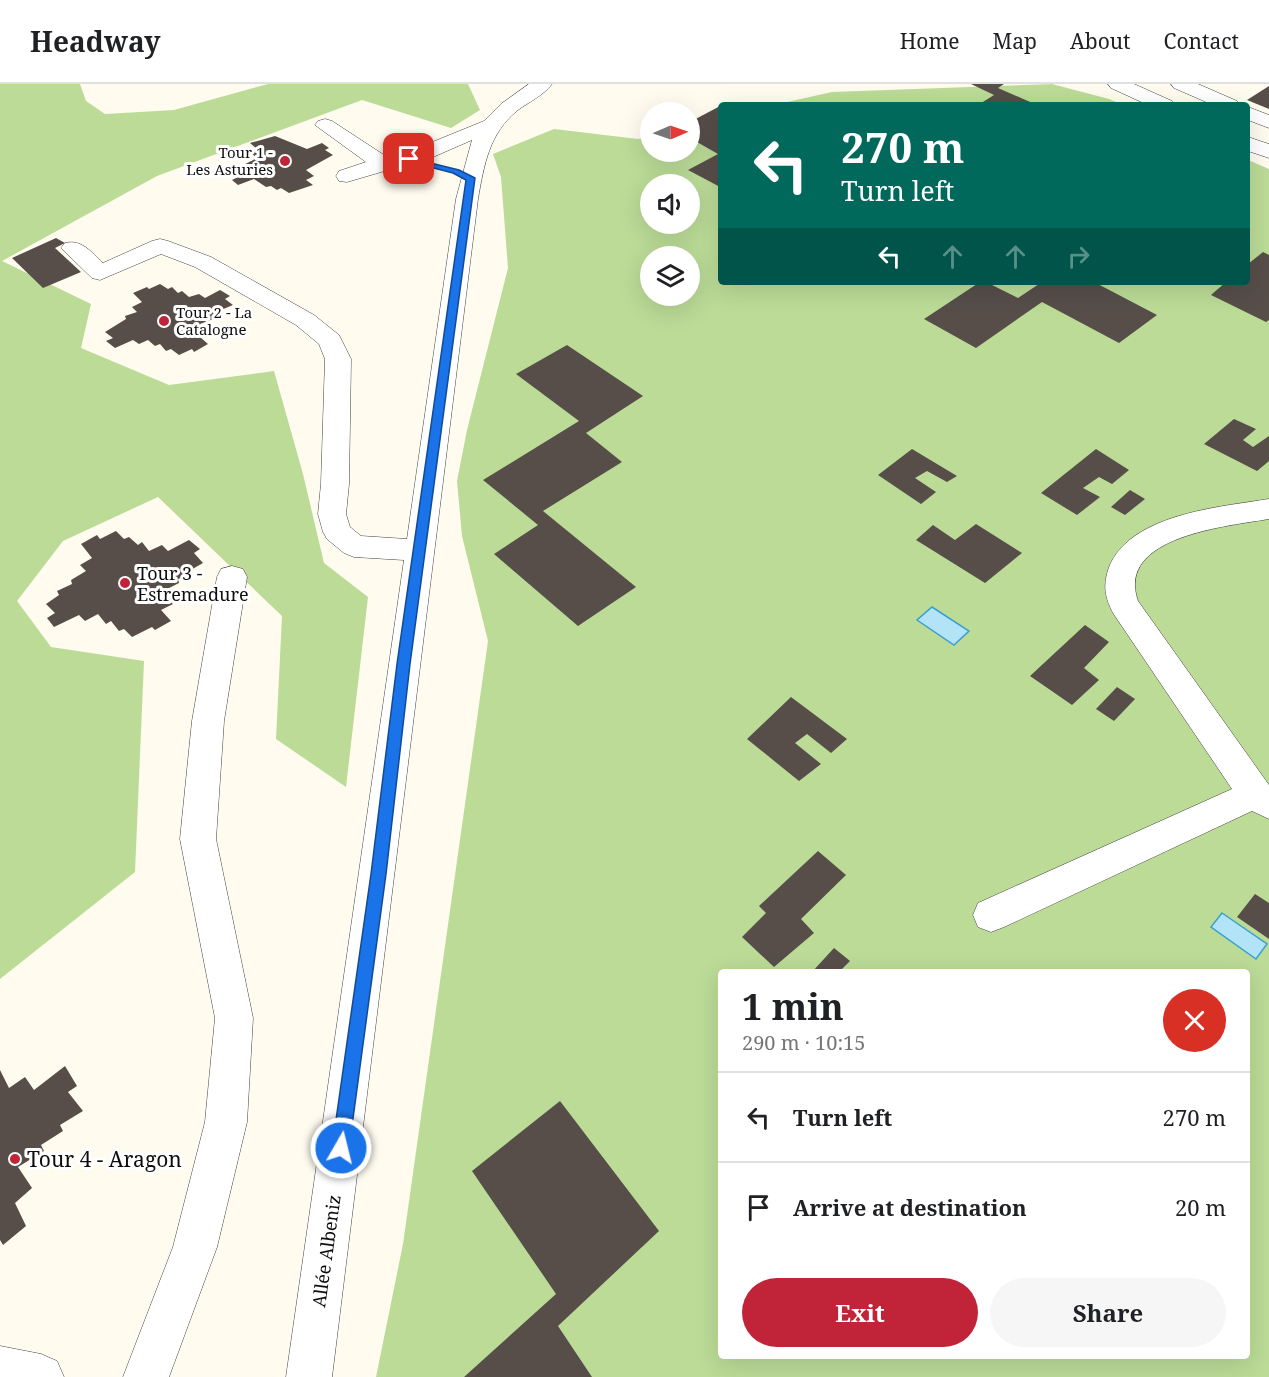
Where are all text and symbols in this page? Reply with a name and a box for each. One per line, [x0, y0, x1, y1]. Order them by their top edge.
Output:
text: Headway [30, 22, 160, 60]
text: Home [900, 27, 960, 55]
text: Map [993, 27, 1037, 55]
text: About [1070, 27, 1131, 55]
text: Contact [1164, 27, 1239, 55]
north arrow [640, 102, 700, 162]
map controls [640, 102, 700, 306]
text: 270 m [841, 118, 965, 175]
icon: left [742, 126, 820, 204]
pin [383, 133, 434, 184]
place label: Tour 1 - Les Asturies [186, 142, 273, 179]
icon: arrive [392, 142, 425, 175]
marker: Tour 1 - Les Asturies [278, 154, 292, 168]
text: Turn left [841, 172, 954, 209]
button: sound [640, 174, 700, 234]
icon: left [873, 240, 906, 273]
icon: ahead [936, 240, 969, 273]
icon: ahead [999, 240, 1032, 273]
icon: right [1062, 240, 1095, 273]
button: layers [640, 246, 700, 306]
place label: Tour 2 - La Catalogne [176, 302, 252, 339]
marker: Tour 2 - La Catalogne [157, 314, 171, 328]
place label: Tour 3 - Estremadure [137, 561, 249, 606]
marker: Tour 3 - Estremadure [118, 576, 132, 590]
text: 1 min [742, 982, 844, 1031]
button: close [1163, 989, 1226, 1052]
text: 290 m · 10:15 [742, 1029, 865, 1056]
icon: left [742, 1101, 775, 1134]
text: Turn left [793, 1102, 892, 1132]
text: 270 m [1163, 1102, 1226, 1132]
position arrow [309, 1116, 373, 1180]
place label: Tour 4 - Aragon [27, 1145, 182, 1173]
marker: Tour 4 - Aragon [8, 1152, 22, 1166]
icon: arrive [742, 1191, 775, 1224]
text: Arrive at destination [793, 1192, 1027, 1222]
text: 20 m [1175, 1192, 1226, 1222]
street label: Allée Albeniz [306, 1193, 346, 1309]
button: Exit [742, 1278, 978, 1347]
button: Share [990, 1278, 1226, 1347]

